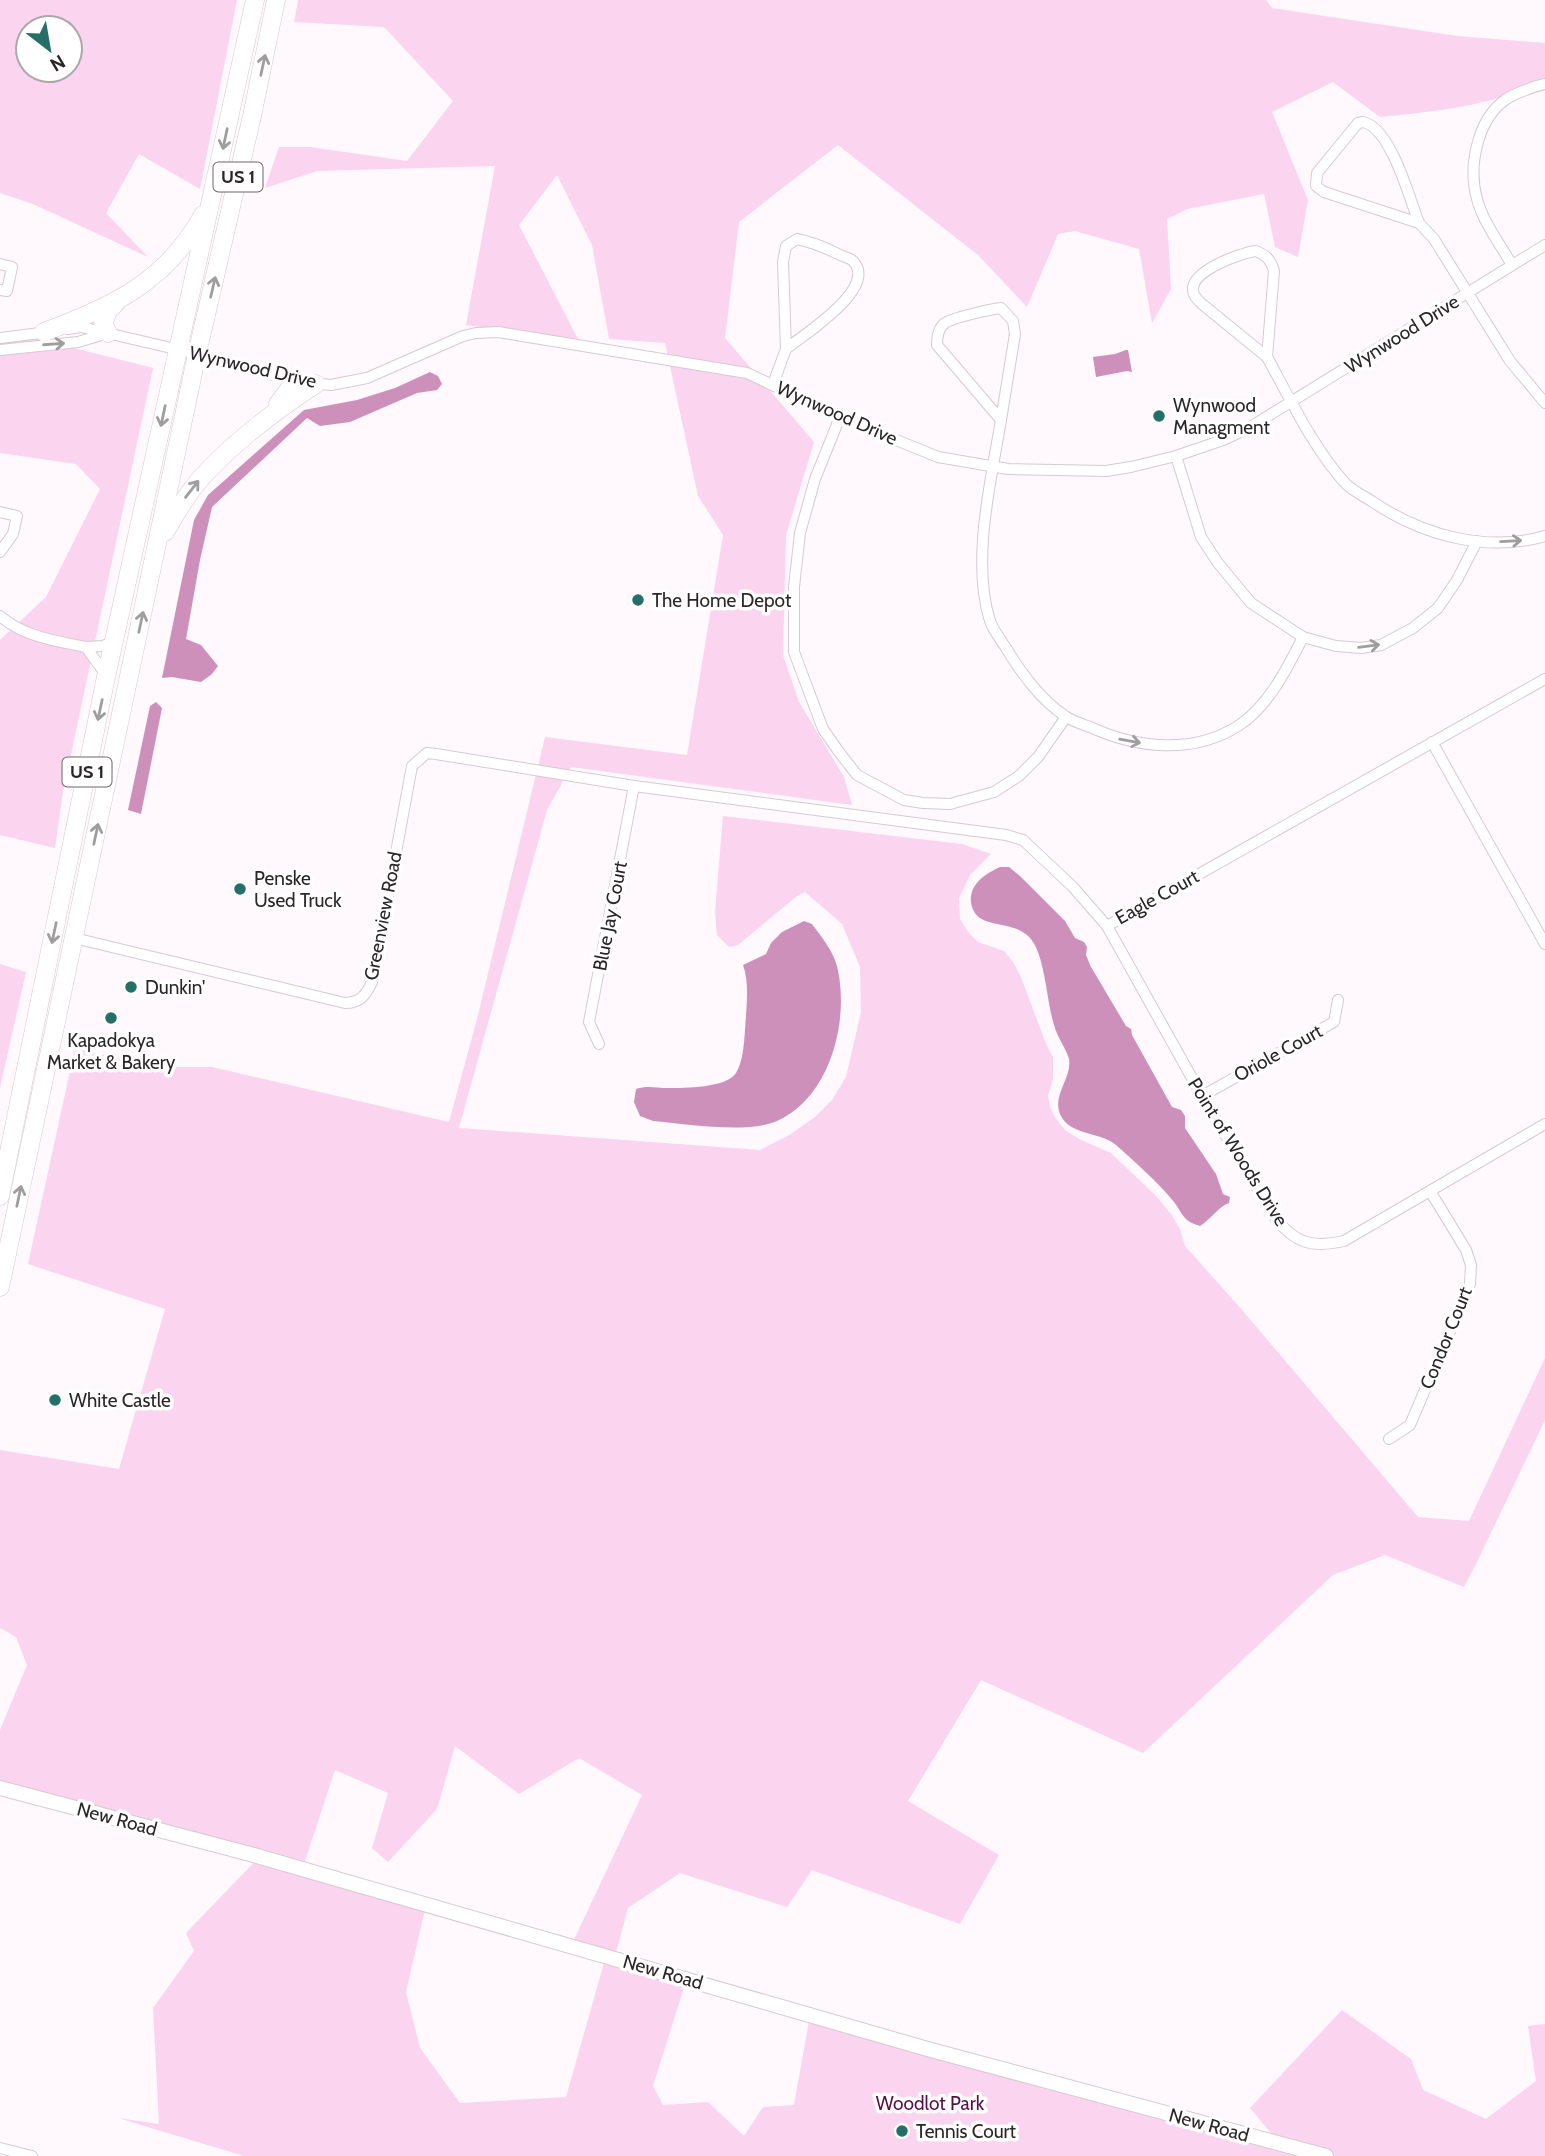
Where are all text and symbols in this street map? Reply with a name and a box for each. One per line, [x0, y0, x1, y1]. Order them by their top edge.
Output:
north arrow [14, 14, 84, 84]
text: N [46, 50, 69, 76]
one-way arrow [256, 54, 270, 77]
one-way arrow [218, 127, 232, 150]
road number: US 1 [214, 162, 262, 192]
one-way arrow [206, 276, 220, 299]
street label: Wynwood Drive [1341, 290, 1463, 378]
one-way arrow [43, 337, 65, 350]
street label: Wynwood Drive [187, 341, 319, 393]
street label: Wynwood Drive [773, 376, 901, 450]
place label: Wynwood Managment [1173, 394, 1270, 439]
one-way arrow [155, 404, 169, 427]
marker: Wynwood Managment [1151, 408, 1167, 424]
one-way arrow [185, 481, 200, 499]
one-way arrow [1499, 534, 1522, 547]
place label: The Home Depot [652, 589, 792, 612]
marker: The Home Depot [630, 592, 646, 608]
one-way arrow [135, 611, 148, 634]
one-way arrow [1357, 640, 1380, 653]
one-way arrow [92, 698, 106, 721]
one-way arrow [1118, 735, 1141, 748]
road number: US 1 [62, 758, 112, 786]
one-way arrow [90, 823, 104, 846]
street label: Greenview Road [359, 850, 407, 982]
street label: Blue Jay Court [588, 859, 632, 973]
street label: Eagle Court [1111, 864, 1203, 929]
place label: Penske Used Truck [254, 867, 342, 912]
marker: Penske Used Truck [232, 881, 248, 897]
one-way arrow [46, 921, 60, 944]
place label: Dunkin' [145, 976, 205, 999]
marker: Dunkin' [123, 979, 139, 995]
marker: Kapadokya Market & Bakery [103, 1010, 119, 1026]
street label: Oriole Court [1230, 1019, 1327, 1087]
place label: Kapadokya Market & Bakery [47, 1029, 176, 1074]
street label: Point of Woods Drive [1183, 1074, 1293, 1231]
one-way arrow [13, 1185, 27, 1208]
street label: Condor Court [1415, 1283, 1477, 1392]
place label: White Castle [69, 1389, 171, 1412]
marker: White Castle [47, 1392, 63, 1408]
street label: New Road [74, 1797, 160, 1841]
street label: New Road [620, 1950, 706, 1994]
park label: Woodlot Park [876, 2092, 985, 2115]
street label: New Road [1166, 2103, 1252, 2147]
place label: Tennis Court [916, 2120, 1017, 2143]
marker: Tennis Court [894, 2123, 910, 2139]

